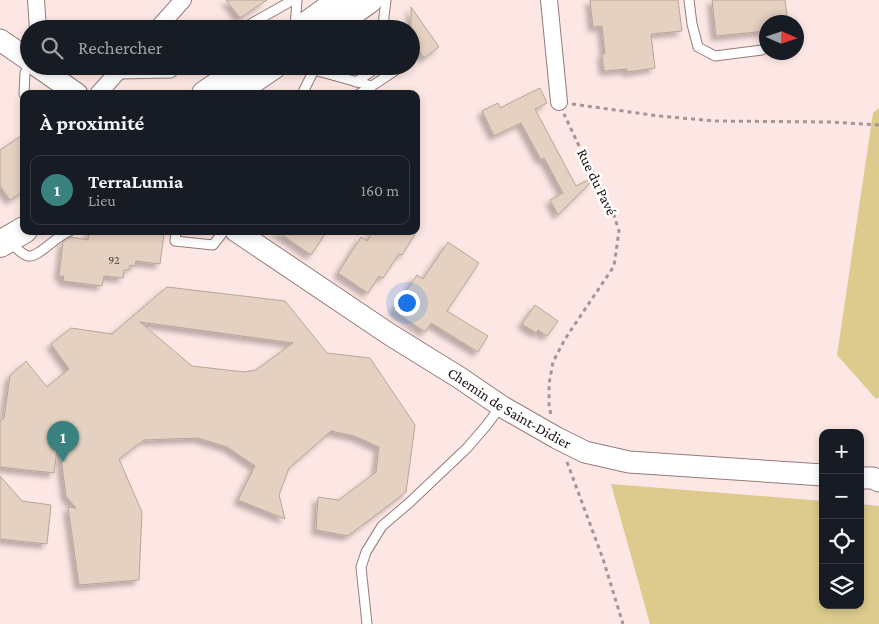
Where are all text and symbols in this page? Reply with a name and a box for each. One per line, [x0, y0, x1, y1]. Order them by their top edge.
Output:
north arrow [759, 15, 804, 60]
search box [20, 20, 420, 75]
icon: search [38, 34, 66, 62]
text: Rechercher [78, 37, 162, 58]
text: À proximité [40, 111, 144, 135]
street label: Rue du Pavé [574, 146, 620, 218]
text: TerraLumia [88, 171, 183, 192]
text: 1 [54, 182, 60, 199]
text: 160 m [361, 182, 399, 199]
text: Lieu [88, 192, 116, 209]
house number: 92 [108, 253, 120, 267]
your location [394, 290, 420, 316]
street label: Chemin de Saint-Didier [445, 364, 574, 452]
pin: 1 [47, 421, 79, 462]
map controls [819, 429, 864, 609]
button: + [819, 429, 864, 474]
button: − [819, 474, 864, 519]
button: locate [819, 519, 864, 564]
button: layers [819, 564, 864, 609]

